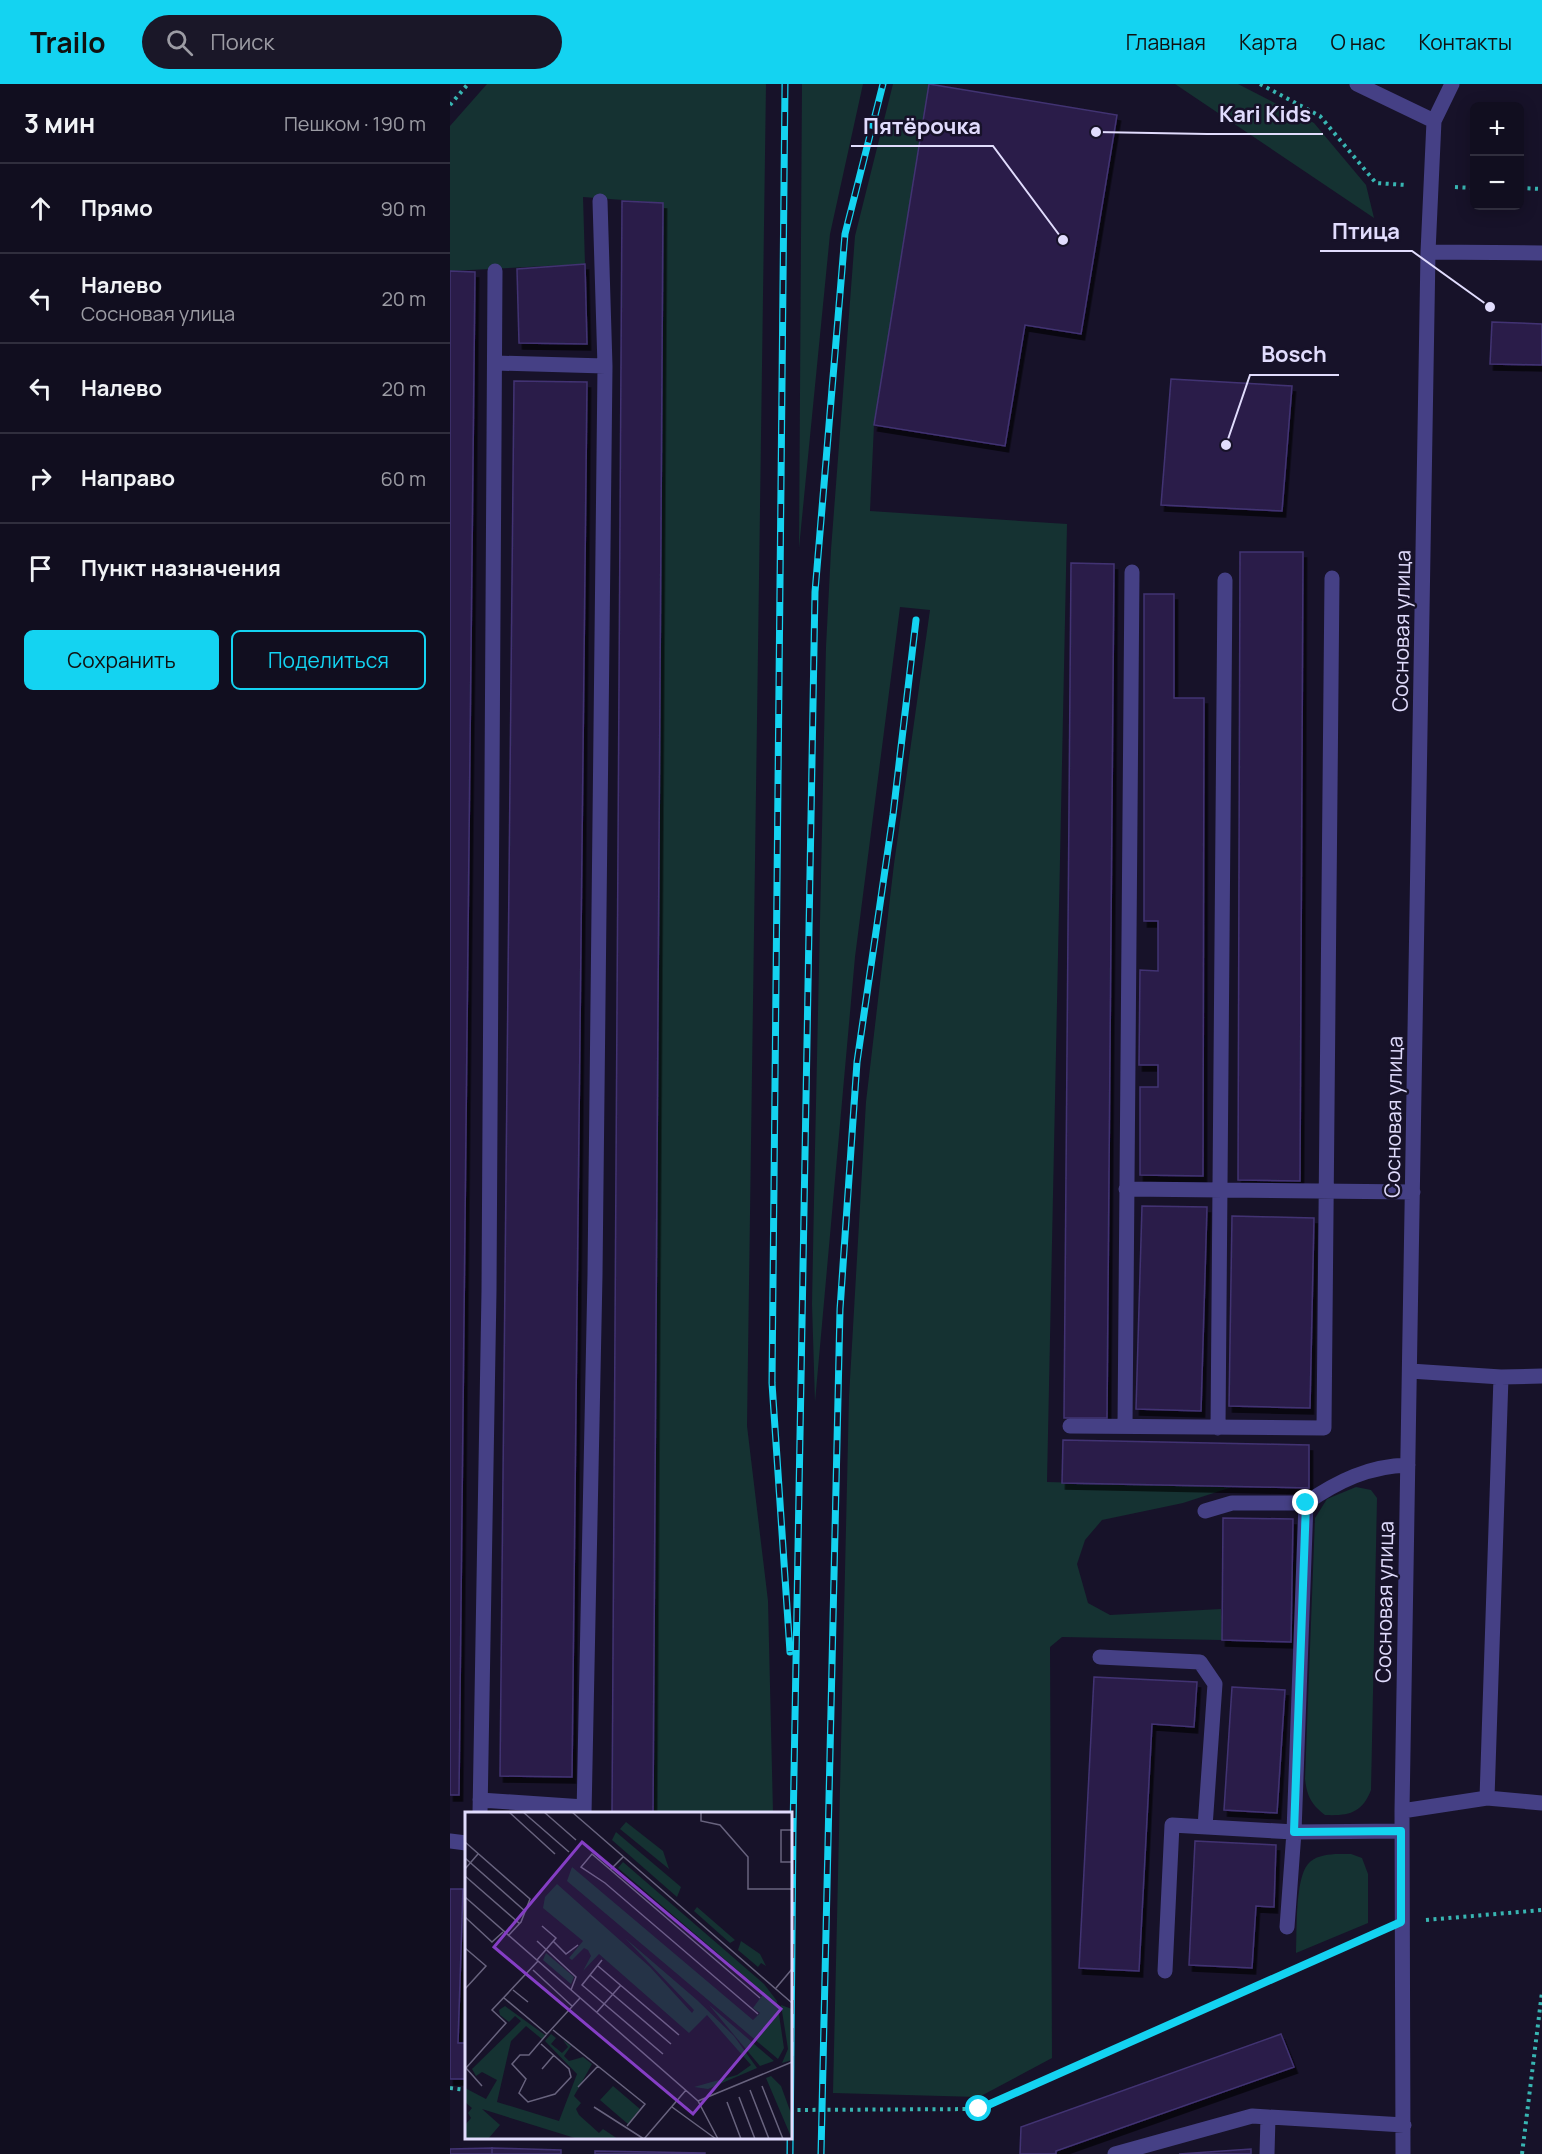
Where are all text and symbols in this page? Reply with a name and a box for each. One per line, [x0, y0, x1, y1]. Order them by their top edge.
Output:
search box [142, 15, 562, 69]
text: Trailo [30, 23, 106, 61]
icon: search [163, 26, 196, 59]
text: Поиск [211, 27, 274, 57]
text: Главная [1126, 28, 1206, 56]
text: Карта [1239, 28, 1297, 56]
text: О нас [1330, 28, 1386, 56]
text: Контакты [1419, 28, 1512, 56]
callout: Kari Kids [1207, 94, 1323, 134]
text: Kari Kids [1219, 99, 1311, 129]
map controls [1470, 102, 1524, 210]
button: + [1470, 102, 1524, 156]
text: 3 мин [24, 105, 95, 141]
callout: Пятёрочка [851, 106, 993, 146]
text: Пешком · 190 m [284, 110, 426, 137]
text: Пятёрочка [863, 111, 981, 141]
button: − [1470, 156, 1524, 210]
icon: ahead [24, 192, 57, 225]
text: Прямо [81, 193, 153, 223]
text: 90 m [380, 195, 426, 222]
callout: Птица [1320, 211, 1412, 251]
text: Птица [1332, 216, 1400, 246]
text: Налево [81, 270, 162, 300]
icon: left [24, 282, 57, 315]
text: 20 m [381, 285, 426, 312]
text: Сосновая улица [81, 300, 235, 327]
callout: Bosch [1250, 335, 1339, 375]
text: Bosch [1261, 339, 1327, 369]
icon: left [24, 372, 57, 405]
text: Налево [81, 373, 162, 403]
text: 20 m [381, 375, 426, 402]
icon: right [24, 462, 57, 495]
text: Направо [81, 463, 175, 493]
text: 60 m [380, 465, 426, 492]
street label: Сосновая улица [1386, 550, 1416, 712]
icon: arrive [24, 552, 57, 585]
text: Пункт назначения [81, 553, 281, 583]
button: Сохранить [24, 630, 219, 690]
button: Поделиться [231, 630, 426, 690]
street label: Сосновая улица [1378, 1036, 1408, 1198]
route end [1292, 1489, 1318, 1515]
street label: Сосновая улица [1369, 1521, 1399, 1683]
inset map [465, 1812, 792, 2139]
route start [965, 2095, 991, 2121]

